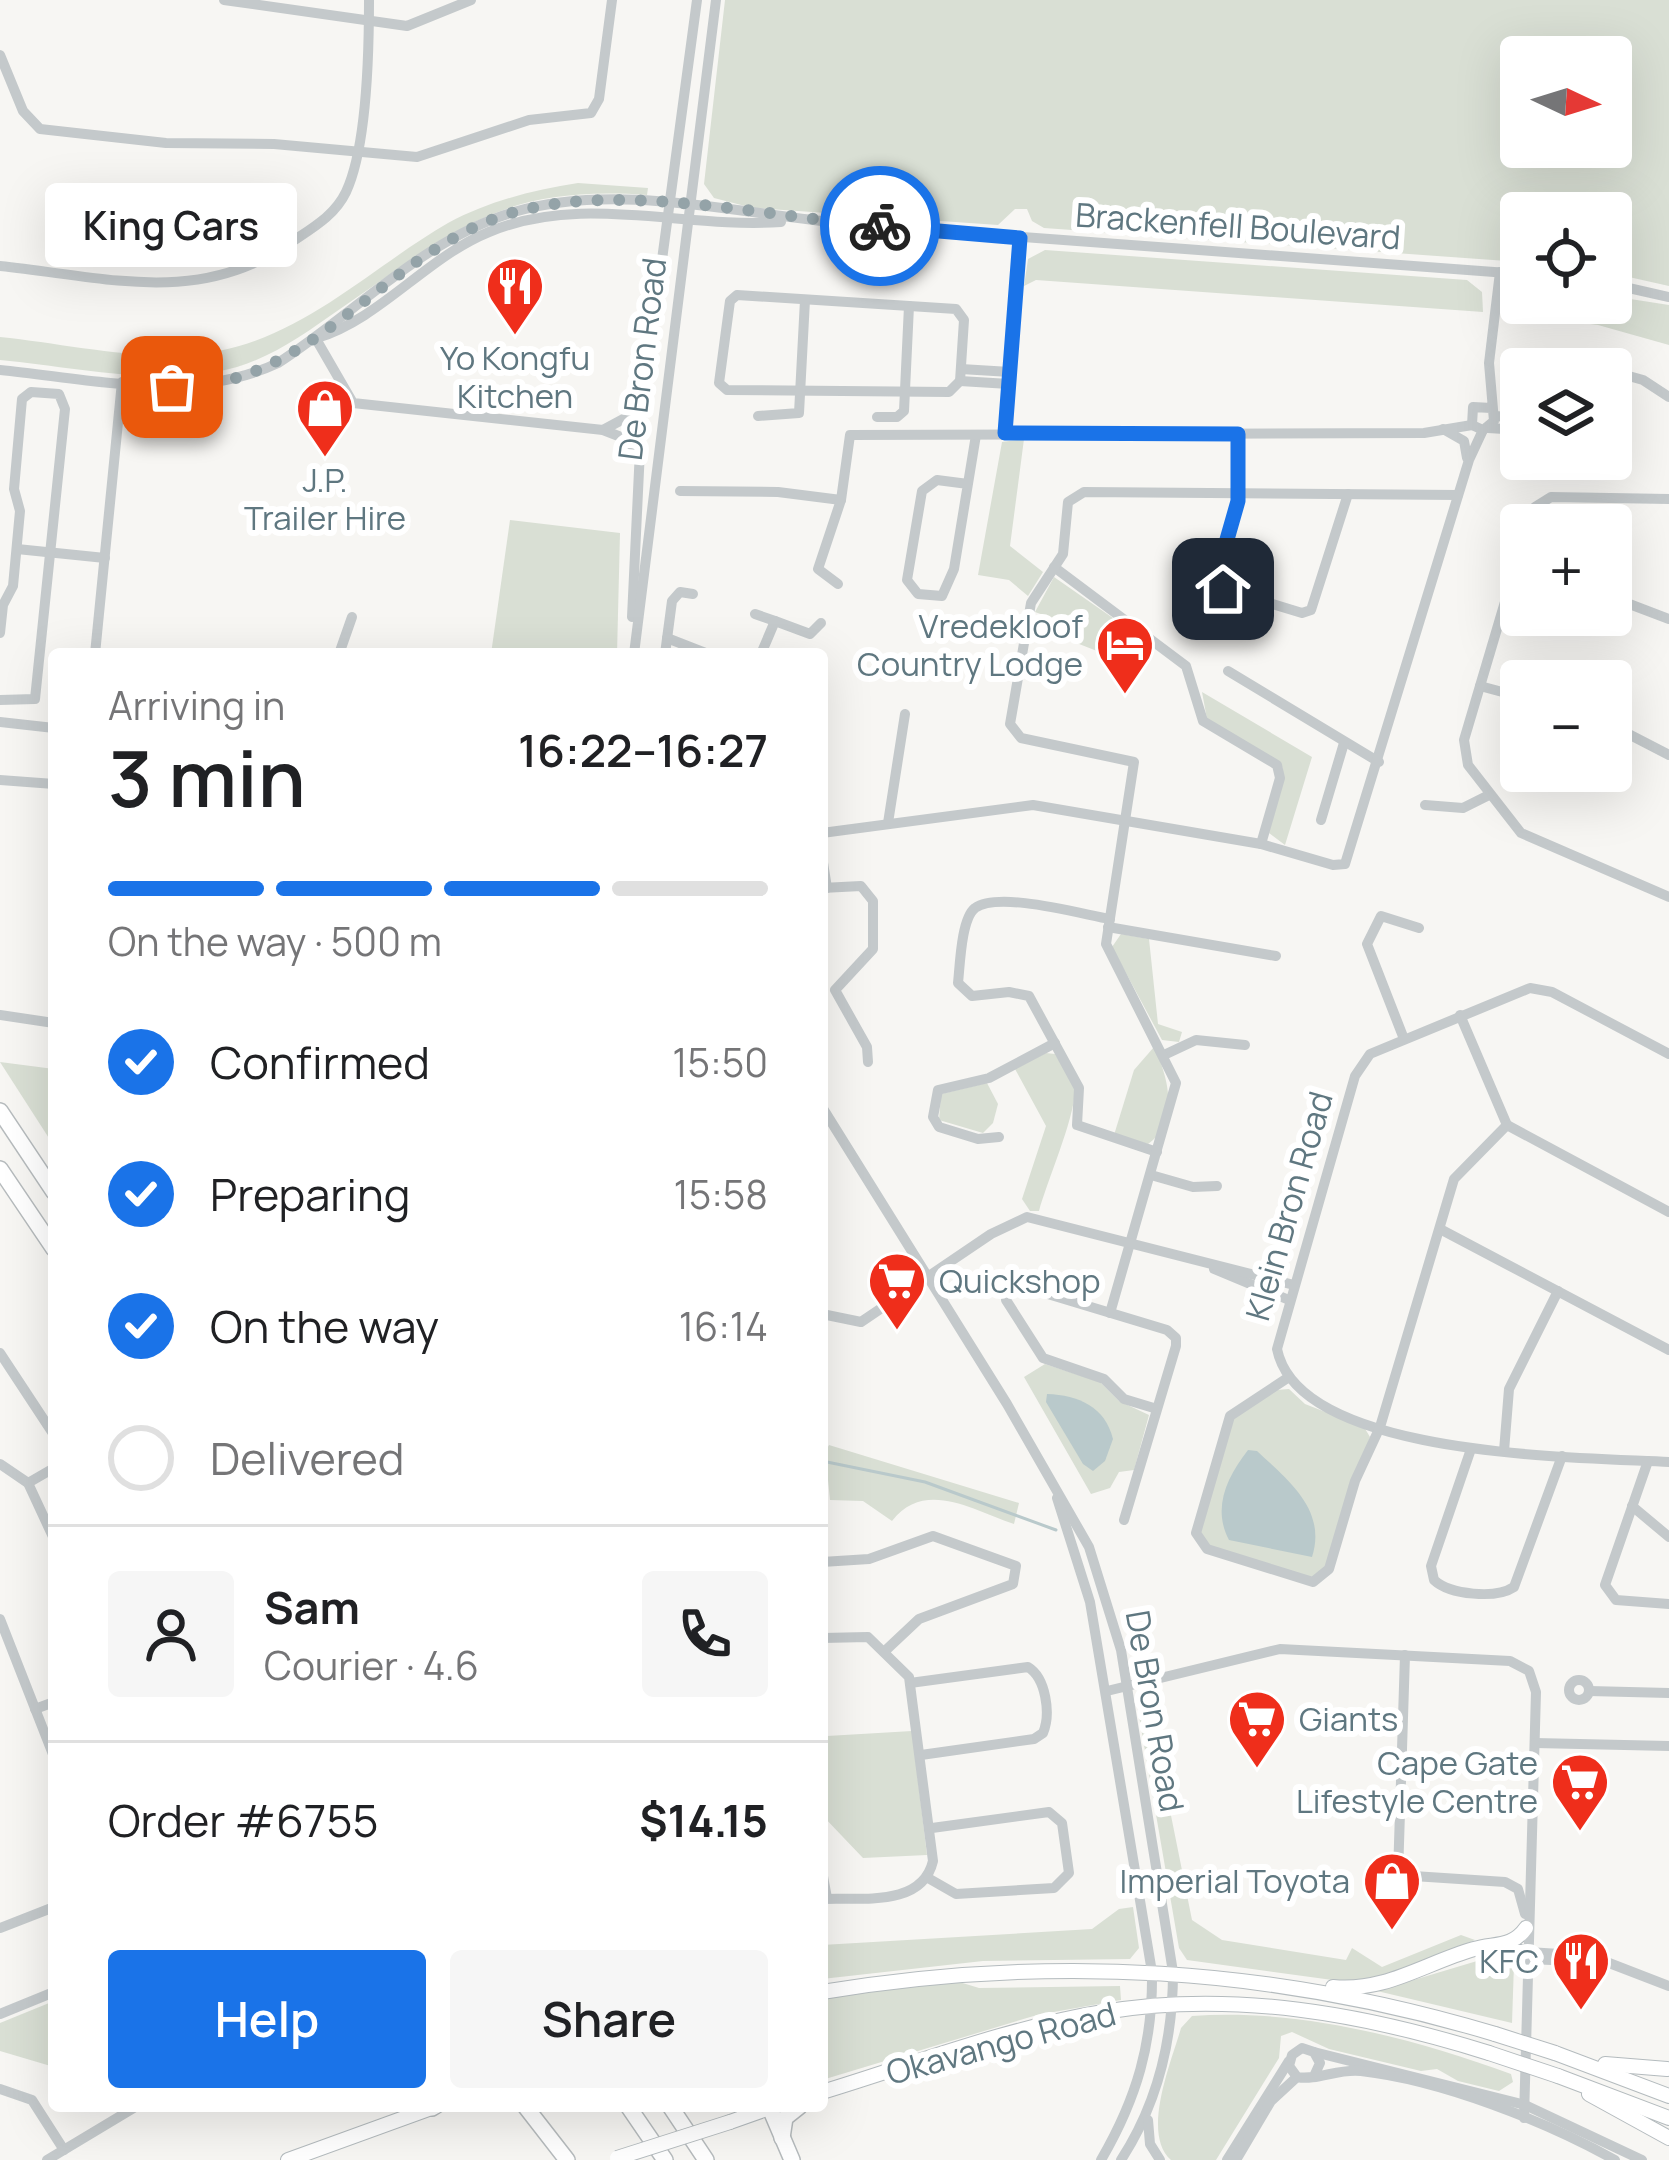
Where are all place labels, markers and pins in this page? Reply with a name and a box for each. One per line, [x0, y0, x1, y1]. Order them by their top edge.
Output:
callout: King Cars [46, 183, 298, 267]
restaurant icon: Yo Kongfu Kitchen [484, 255, 546, 337]
place label: Yo Kongfu Kitchen [440, 335, 590, 418]
pin [121, 336, 223, 438]
shop icon: J.P. Trailer Hire [294, 377, 356, 459]
place label: J.P. Trailer Hire [244, 457, 406, 540]
pin [1172, 538, 1274, 640]
place label: Vredekloof Country Lodge [857, 603, 1083, 686]
hotel icon: Vredekloof Country Lodge [1094, 614, 1156, 696]
supermarket icon: Quickshop [866, 1250, 928, 1332]
place label: Quickshop [939, 1258, 1100, 1303]
supermarket icon: Giants [1226, 1688, 1288, 1770]
place label: Giants [1299, 1696, 1398, 1741]
place label: Cape Gate Lifestyle Centre [1296, 1740, 1538, 1823]
supermarket icon: Cape Gate Lifestyle Centre [1549, 1751, 1611, 1833]
shop icon: Imperial Toyota [1361, 1850, 1423, 1932]
place label: Imperial Toyota [1120, 1858, 1350, 1903]
restaurant icon: KFC [1550, 1930, 1612, 2012]
place label: KFC [1479, 1938, 1539, 1983]

